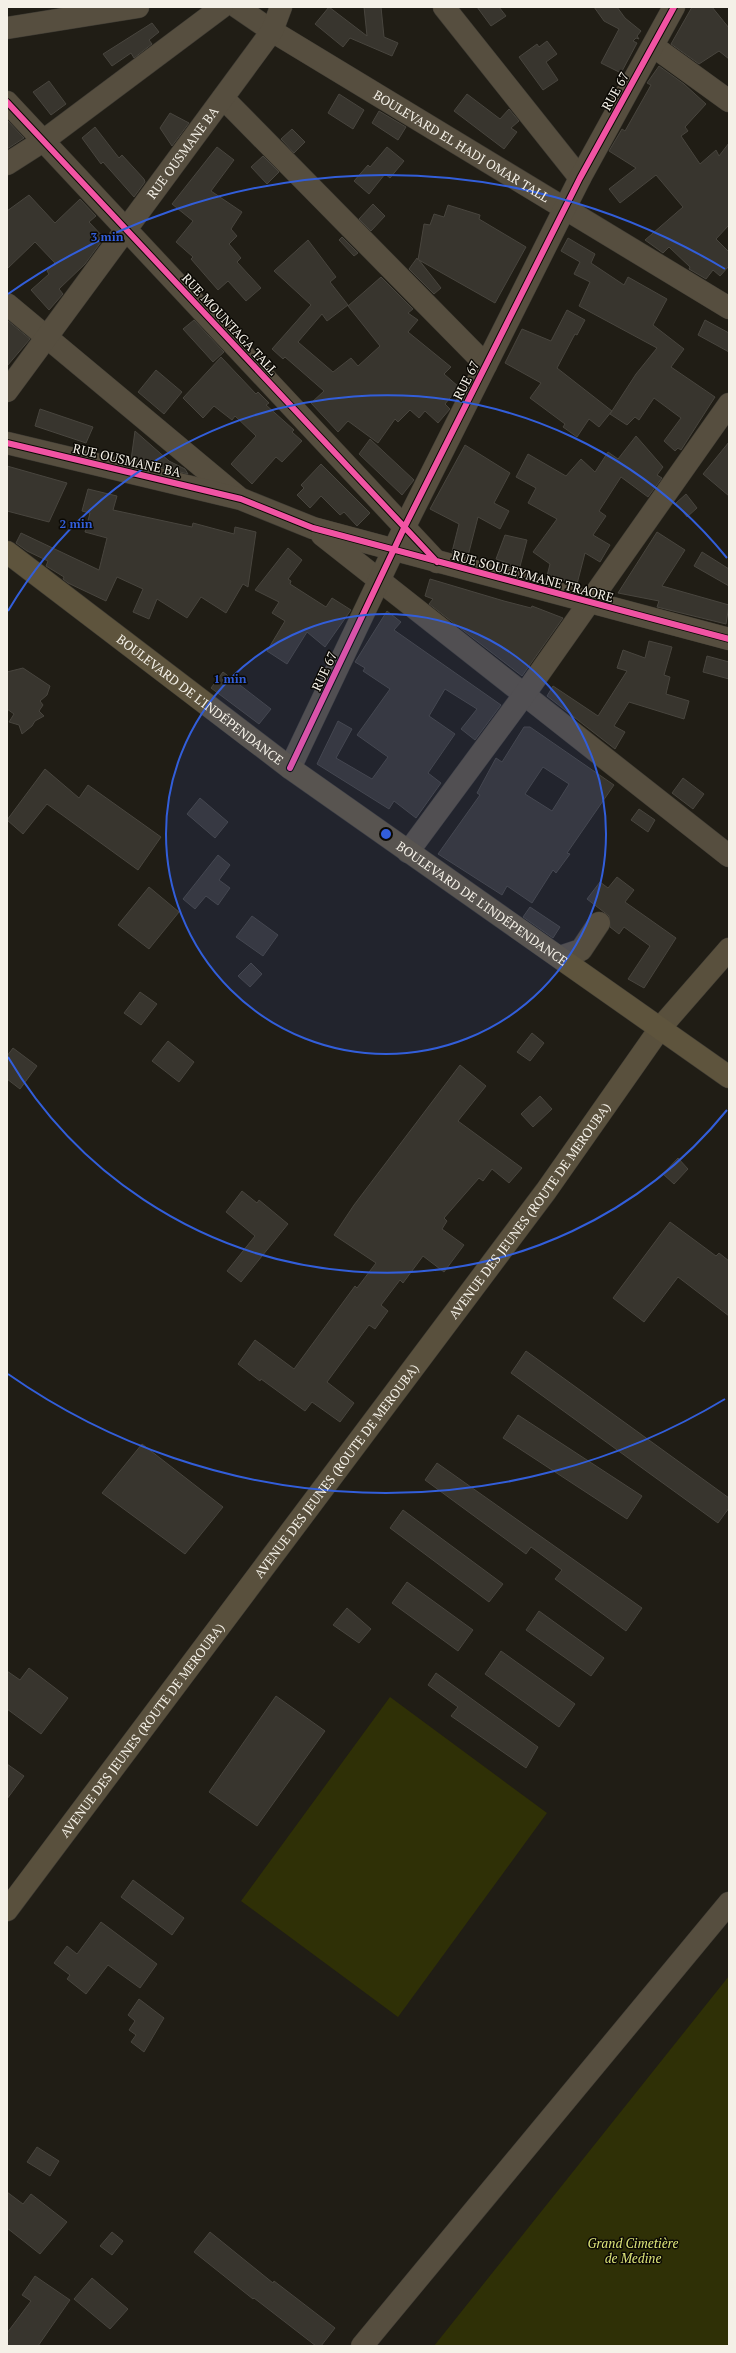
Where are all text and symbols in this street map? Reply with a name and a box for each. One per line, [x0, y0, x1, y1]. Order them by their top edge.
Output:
street label: RUE 67 [597, 68, 633, 114]
street label: BOULEVARD EL HADJ OMAR TALL [370, 86, 553, 206]
street label: RUE OUSMANE BA [142, 103, 223, 202]
text: 3 min [91, 229, 124, 244]
street label: RUE MOUNTAGA TALL [178, 269, 282, 379]
street label: RUE 67 [449, 357, 483, 403]
street label: RUE OUSMANE BA [71, 439, 183, 481]
text: 2 min [60, 516, 93, 531]
street label: RUE SOULEYMANE TRAORE [450, 546, 616, 606]
street label: BOULEVARD DE L'INDÉPENDANCE [113, 630, 287, 769]
street label: RUE 67 [307, 648, 341, 694]
text: 1 min [214, 671, 247, 686]
centre of rings [379, 827, 393, 841]
street label: BOULEVARD DE L'INDÉPENDANCE [393, 837, 571, 970]
street label: AVENUE DES JEUNES (ROUTE DE MEROUBA) [444, 1099, 614, 1323]
street label: AVENUE DES JEUNES (ROUTE DE MEROUBA) [250, 1360, 423, 1582]
street label: AVENUE DES JEUNES (ROUTE DE MEROUBA) [56, 1619, 228, 1841]
park label: Grand Cimetière de Medine [587, 2234, 679, 2267]

